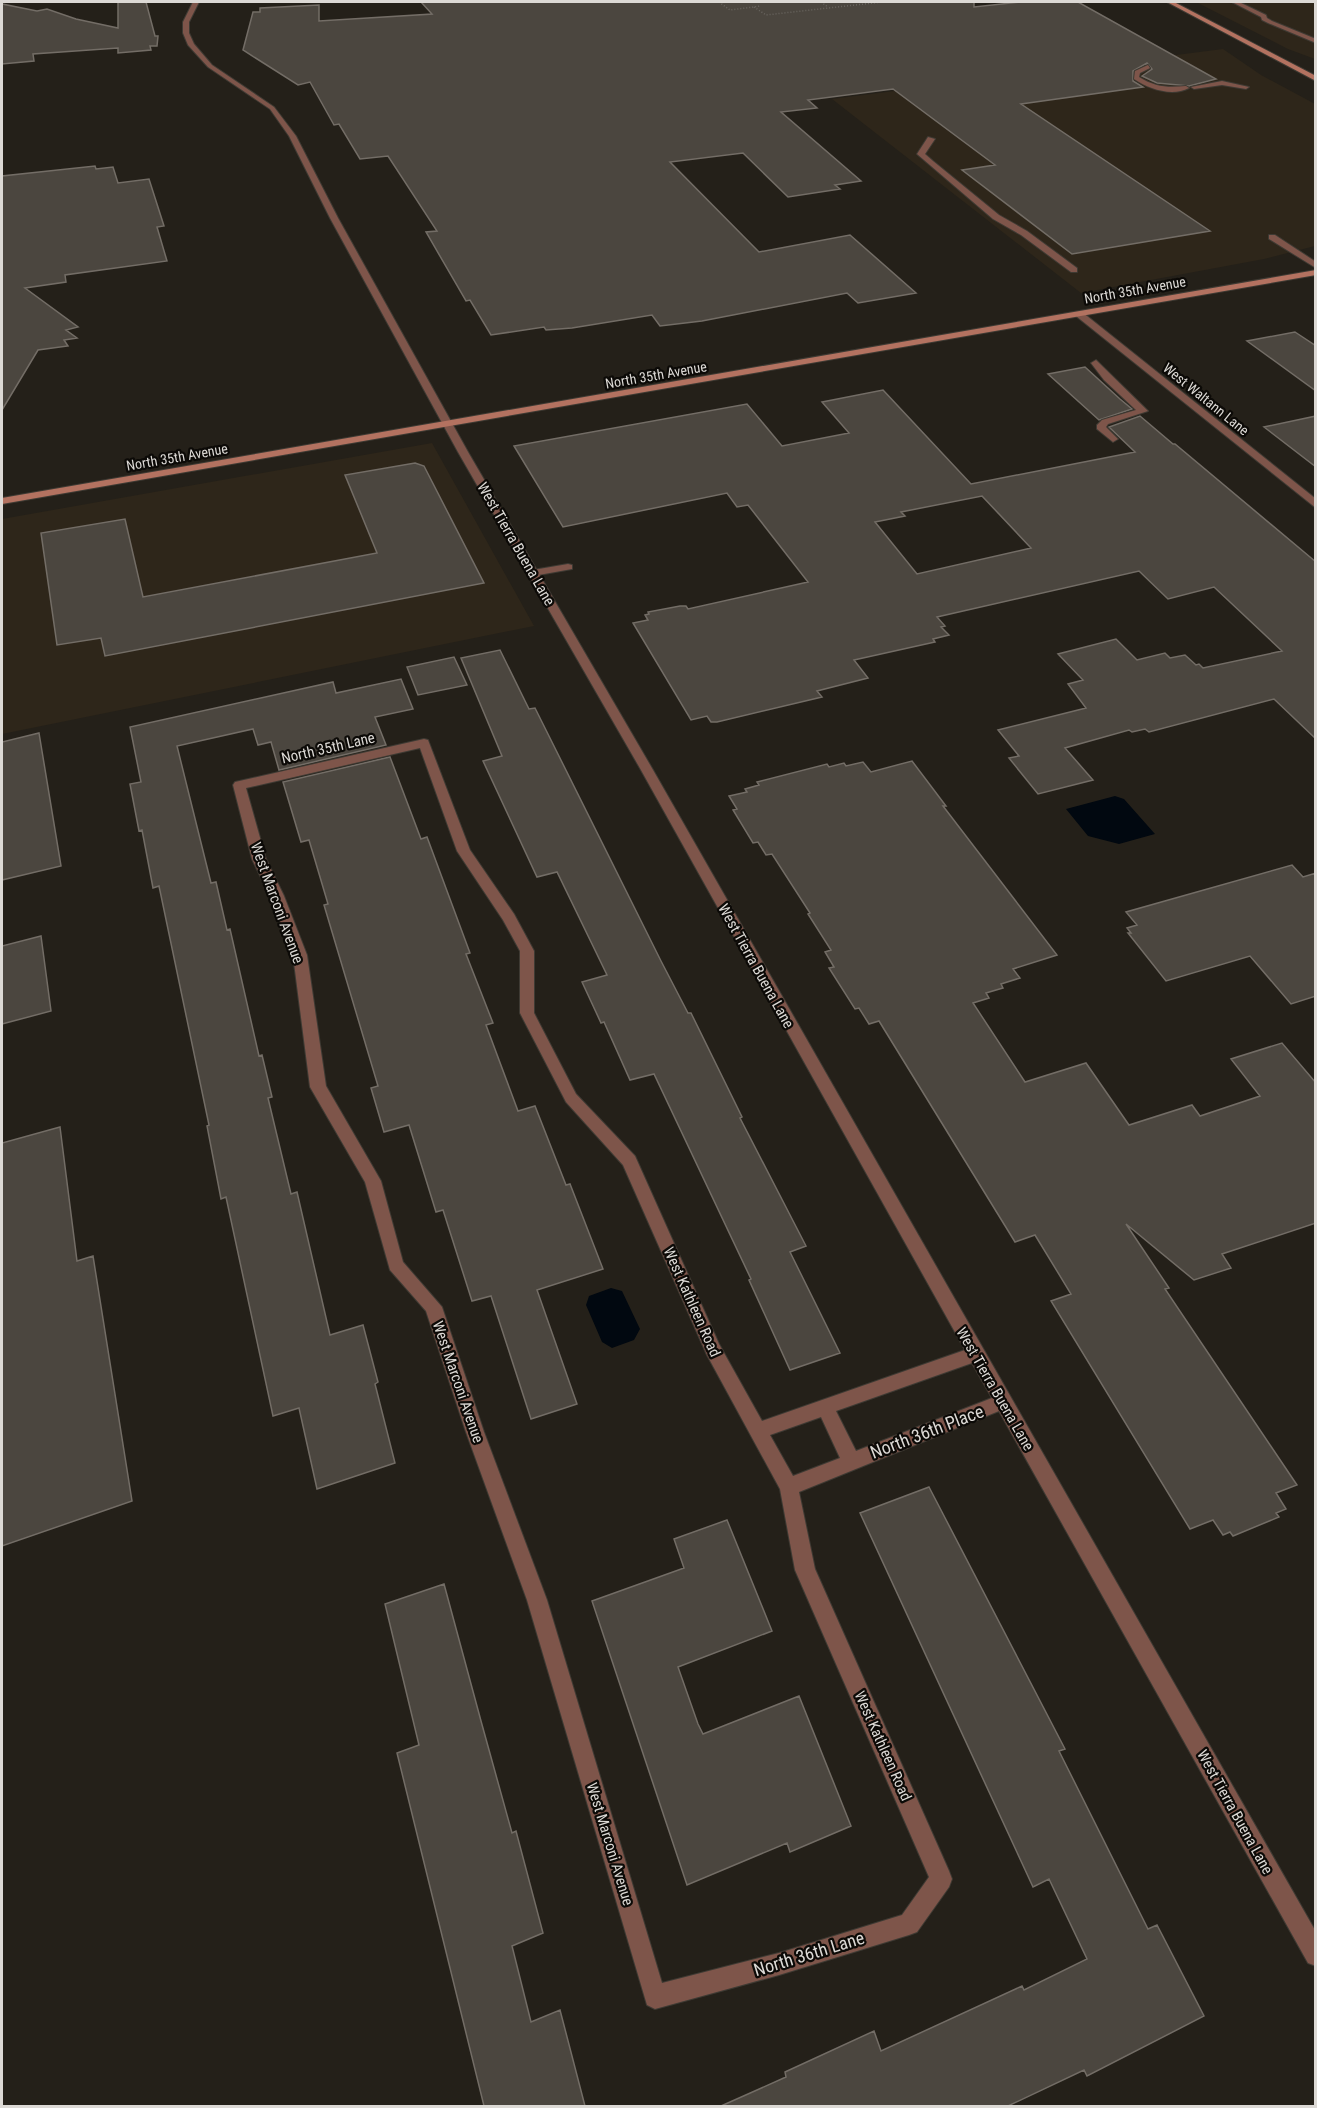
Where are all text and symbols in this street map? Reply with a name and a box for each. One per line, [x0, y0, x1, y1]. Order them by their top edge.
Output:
street label: North 35th Avenue [1083, 273, 1187, 307]
street label: North 35th Avenue [604, 358, 708, 392]
street label: West Waltann Lane [1160, 360, 1252, 439]
street label: North 35th Avenue [125, 440, 229, 474]
street label: West Tierra Buena Lane [473, 479, 559, 609]
street label: North 35th Lane [279, 728, 377, 768]
street label: West Marconi Avenue [247, 840, 307, 966]
street label: West Tierra Buena Lane [714, 901, 798, 1031]
street label: West Kathleen Road [660, 1244, 724, 1360]
street label: West Marconi Avenue [429, 1319, 487, 1445]
street label: West Tierra Buena Lane [952, 1324, 1038, 1454]
street label: North 36th Place [867, 1400, 986, 1463]
street label: West Kathleen Road [851, 1688, 915, 1804]
street label: West Tierra Buena Lane [1193, 1747, 1277, 1877]
street label: West Marconi Avenue [583, 1780, 637, 1908]
street label: North 36th Lane [751, 1927, 867, 1980]

